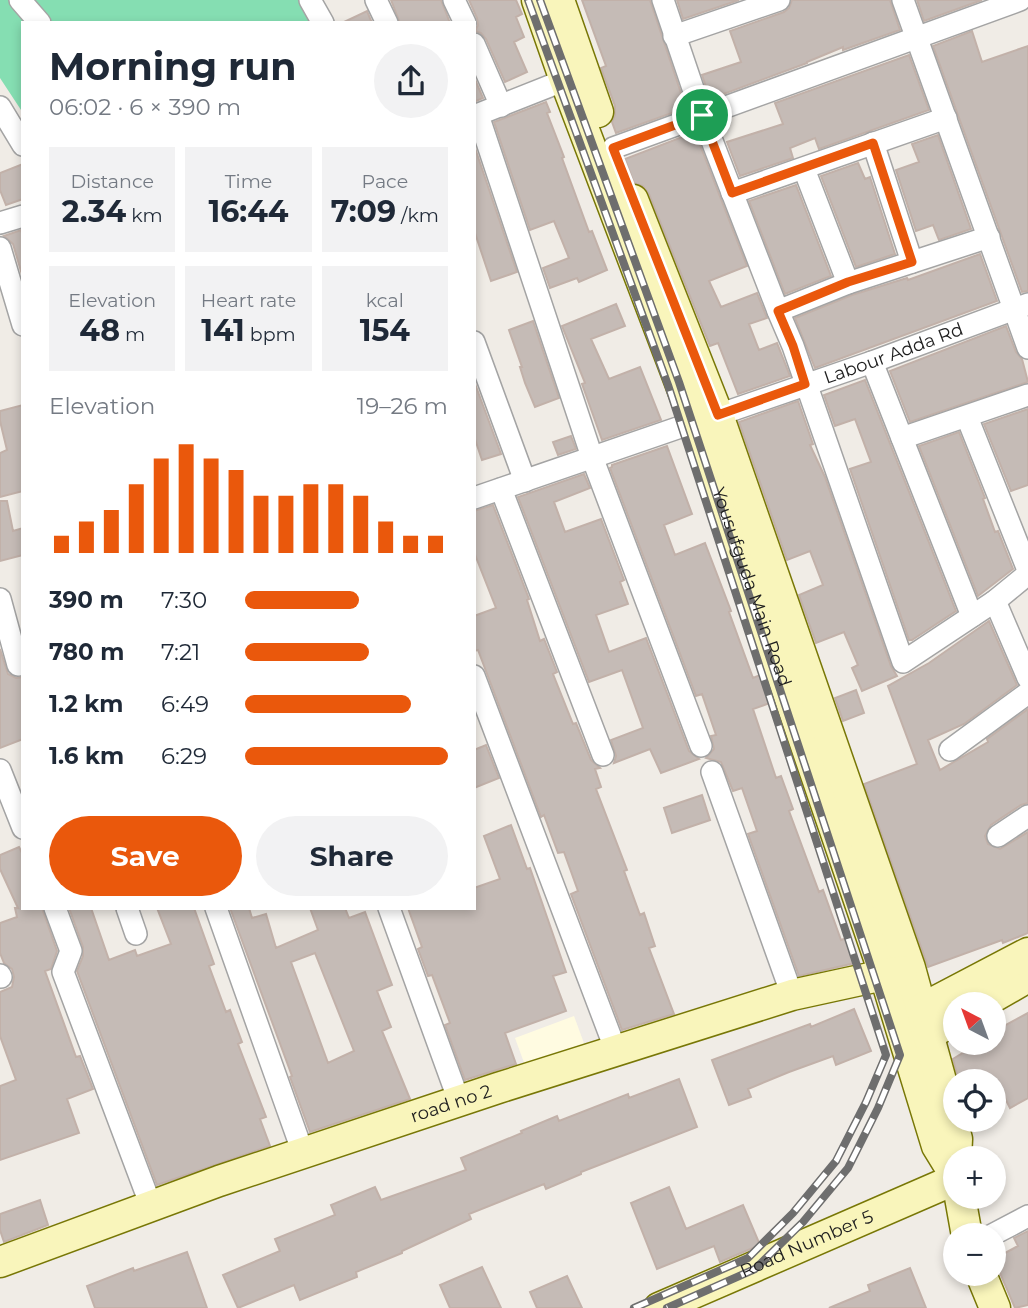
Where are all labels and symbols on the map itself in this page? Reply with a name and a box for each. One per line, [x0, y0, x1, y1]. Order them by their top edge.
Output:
pin [672, 85, 732, 145]
street label: Labour Adda Rd [821, 318, 966, 389]
street label: Yousufguda Main Road [707, 484, 796, 689]
north arrow [943, 992, 1006, 1055]
street label: road no 2 [408, 1080, 494, 1127]
street label: Road Number 5 [737, 1205, 877, 1282]

